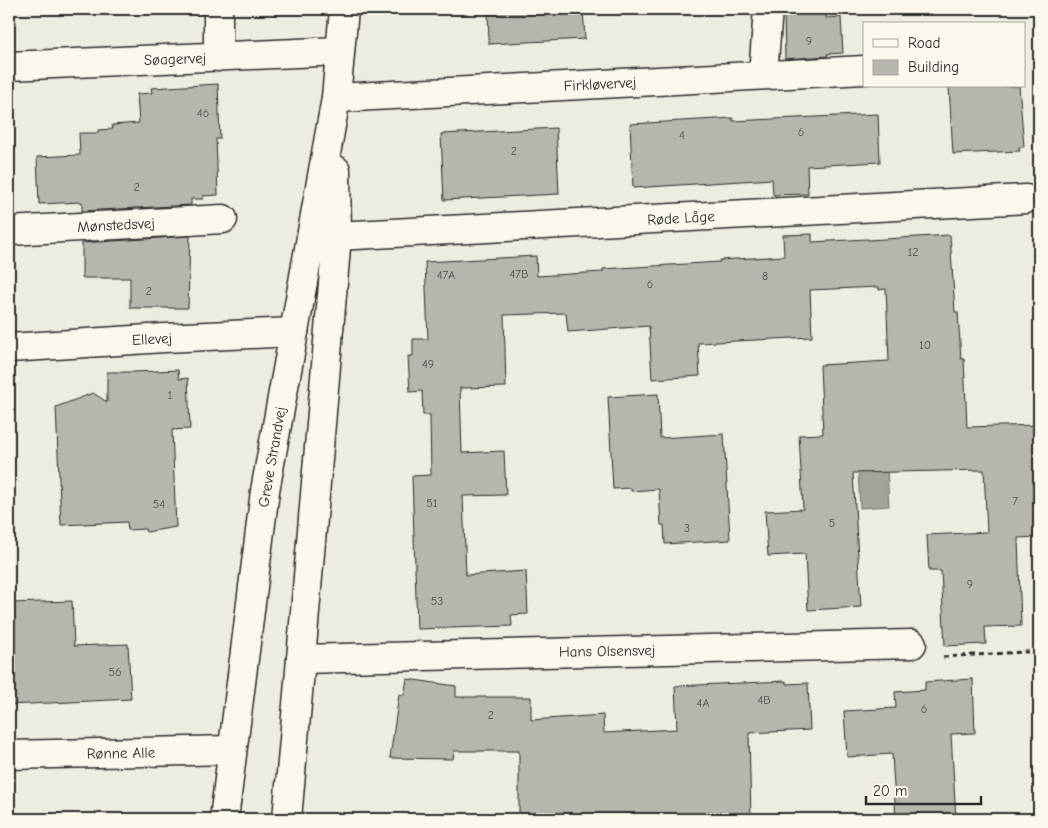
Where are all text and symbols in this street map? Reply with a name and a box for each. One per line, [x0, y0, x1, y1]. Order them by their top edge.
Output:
legend [863, 22, 1026, 88]
house number: 9 [806, 34, 812, 48]
text: Road [908, 34, 940, 52]
street label: Søagervej [144, 49, 206, 69]
text: Building [908, 58, 959, 76]
street label: Firkløvervej [563, 73, 637, 95]
house number: 46 [197, 106, 209, 120]
house number: 6 [798, 125, 804, 139]
house number: 4 [679, 128, 685, 142]
house number: 2 [511, 144, 517, 158]
house number: 2 [134, 180, 140, 194]
street label: Røde Låge [647, 207, 716, 229]
street label: Mønstedsvej [77, 214, 155, 236]
house number: 12 [907, 245, 919, 259]
house number: 47B [510, 267, 528, 281]
house number: 47A [437, 268, 455, 282]
house number: 8 [762, 269, 768, 283]
house number: 6 [647, 277, 653, 291]
house number: 2 [146, 284, 152, 298]
street label: Ellevej [131, 329, 173, 349]
house number: 10 [919, 338, 931, 352]
house number: 49 [422, 357, 434, 371]
house number: 1 [168, 388, 173, 402]
street label: Greve Strandvej [254, 405, 290, 509]
house number: 7 [1012, 494, 1018, 508]
house number: 51 [426, 496, 438, 510]
house number: 54 [153, 497, 165, 511]
house number: 5 [829, 516, 835, 530]
house number: 3 [684, 521, 690, 535]
house number: 9 [967, 577, 973, 591]
house number: 53 [431, 594, 443, 608]
street label: Hans Olsensvej [559, 641, 655, 661]
house number: 56 [108, 665, 122, 679]
house number: 4B [757, 693, 771, 707]
house number: 4A [697, 696, 709, 710]
house number: 6 [921, 702, 927, 716]
house number: 2 [488, 708, 494, 722]
street label: Rønne Alle [87, 743, 156, 763]
scale bar [866, 773, 980, 805]
text: 20 m [873, 782, 907, 800]

